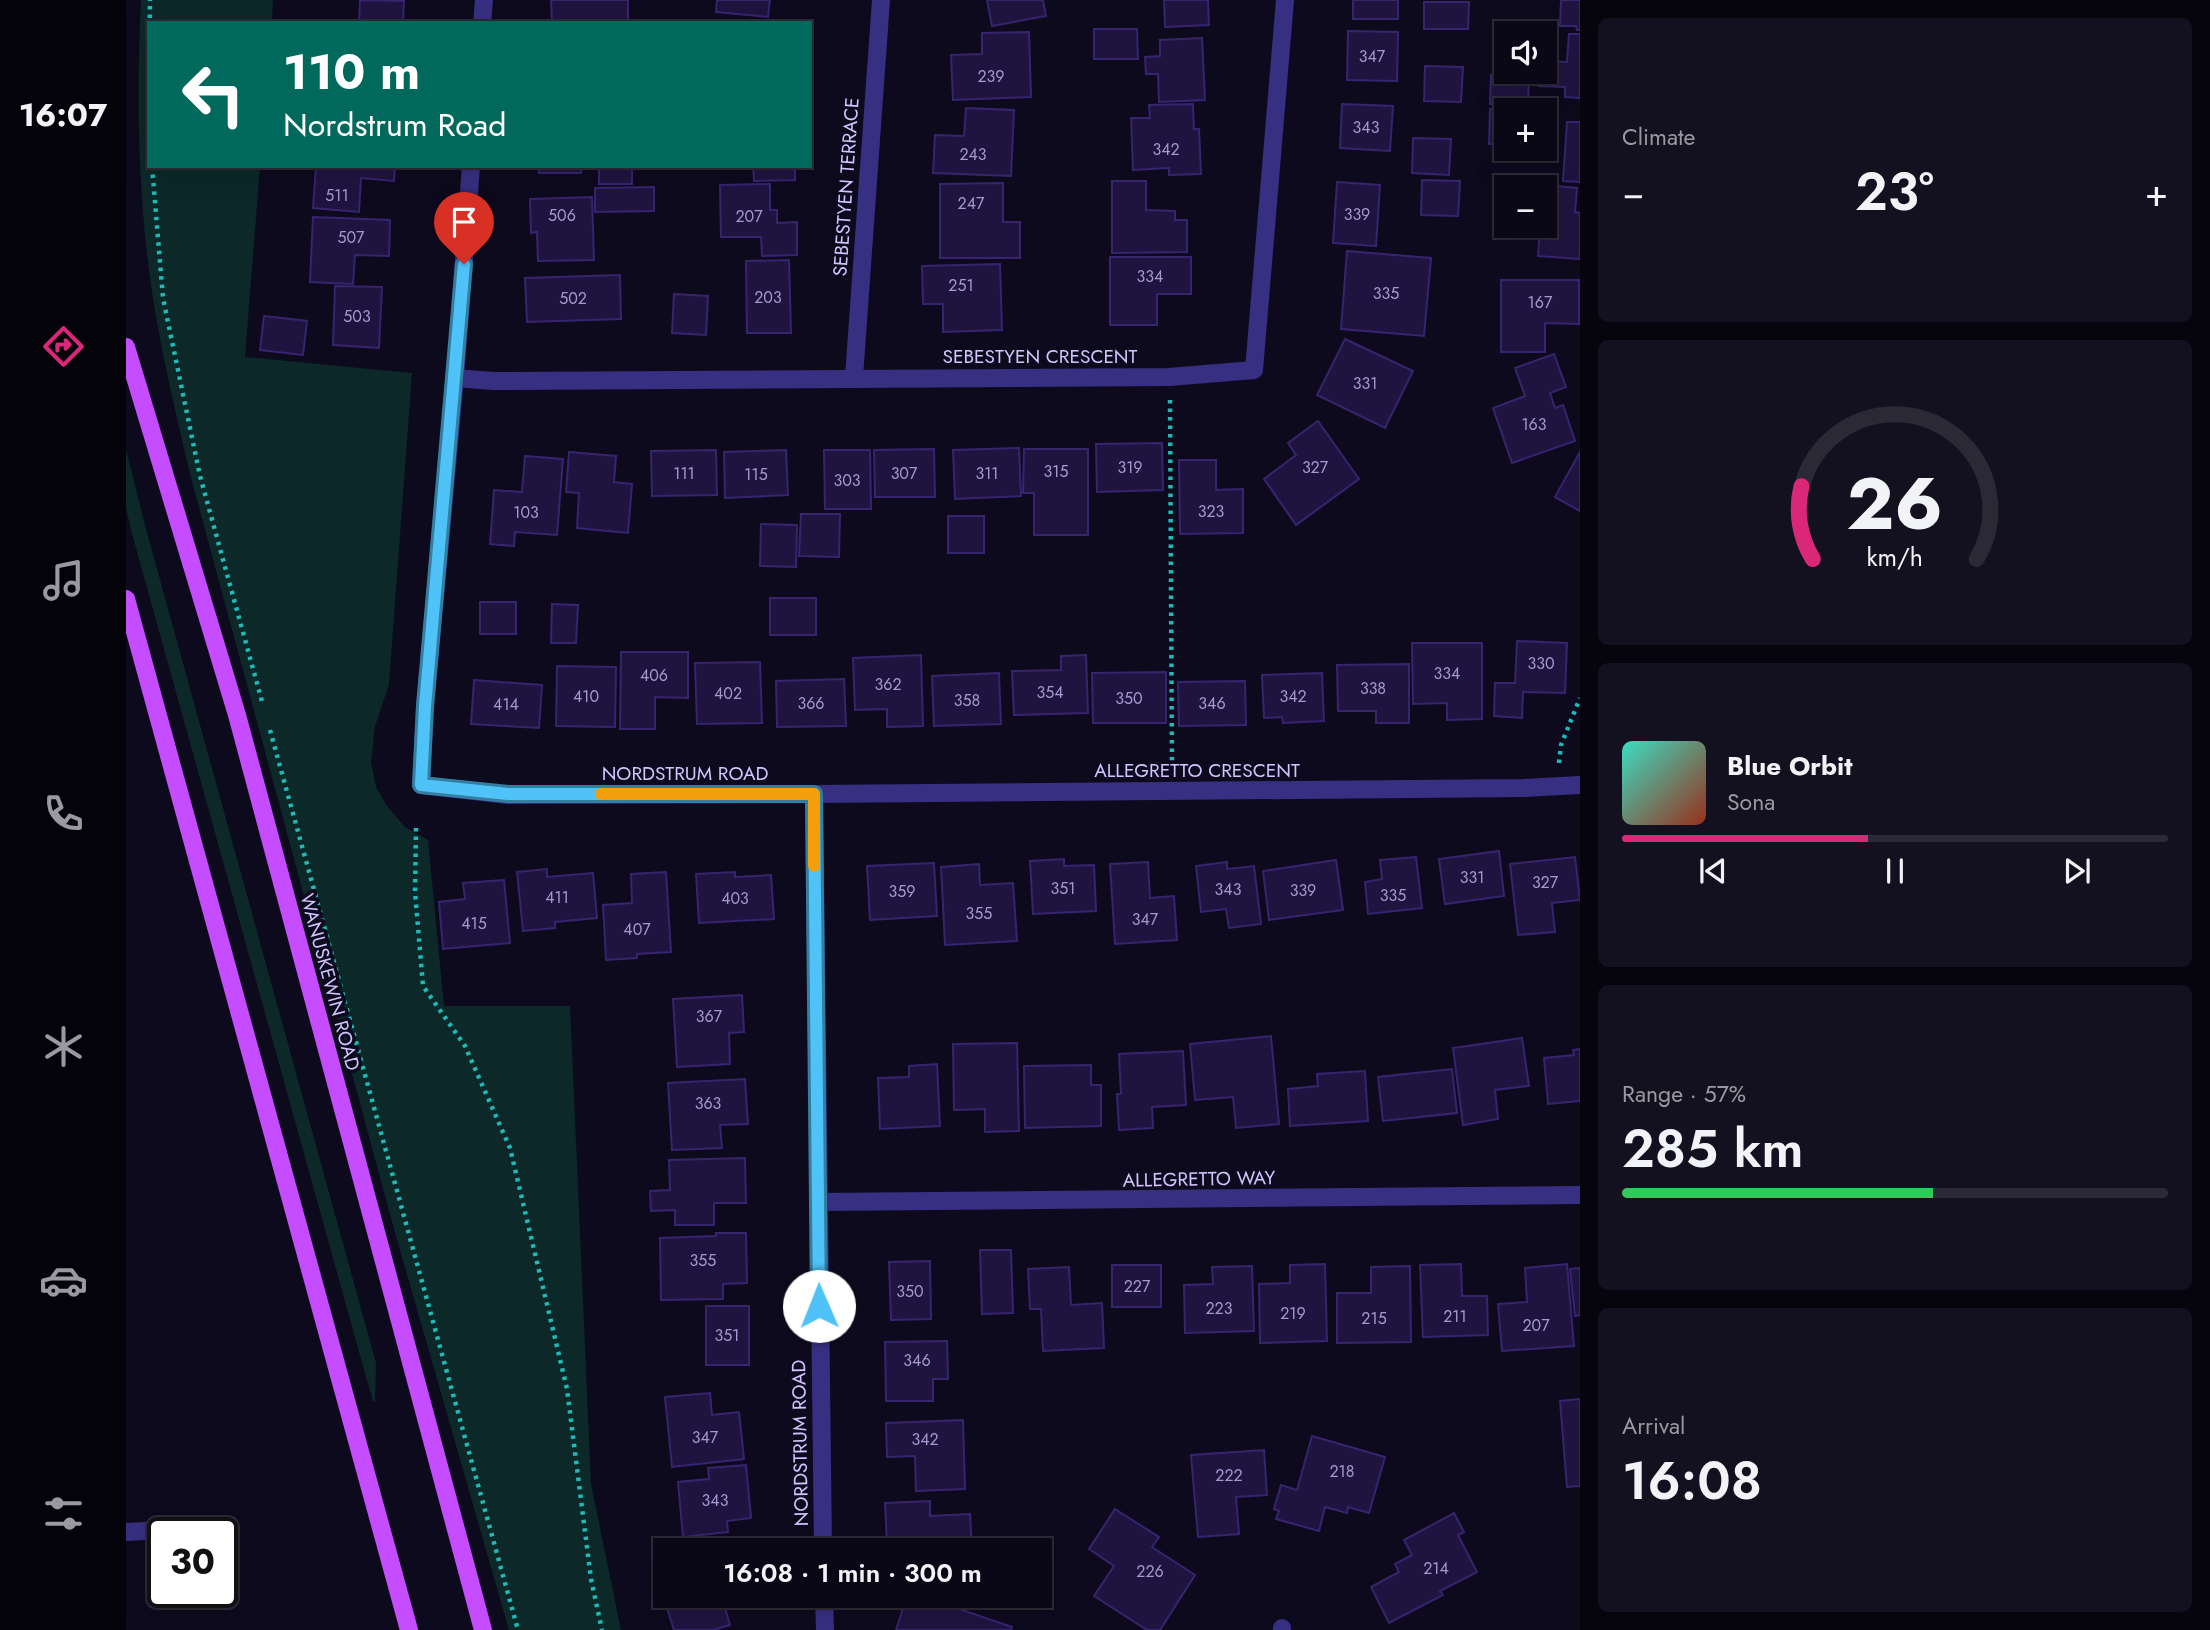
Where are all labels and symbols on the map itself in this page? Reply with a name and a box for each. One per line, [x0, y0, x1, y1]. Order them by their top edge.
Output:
house number: 347 [1359, 45, 1386, 68]
house number: 239 [977, 65, 1005, 88]
street label: SEBESTYEN TERRACE [826, 97, 866, 277]
house number: 343 [1353, 116, 1380, 139]
house number: 342 [1152, 138, 1180, 161]
house number: 243 [959, 143, 987, 166]
house number: 511 [325, 184, 349, 207]
pin [434, 192, 494, 264]
house number: 247 [958, 192, 985, 215]
house number: 339 [1344, 203, 1370, 226]
house number: 506 [548, 204, 576, 227]
house number: 207 [735, 205, 763, 228]
house number: 507 [337, 226, 365, 249]
house number: 334 [1137, 265, 1163, 288]
house number: 251 [948, 274, 974, 297]
house number: 335 [1373, 282, 1399, 305]
house number: 203 [754, 286, 782, 309]
house number: 502 [559, 287, 587, 310]
house number: 167 [1528, 291, 1553, 314]
house number: 503 [343, 305, 371, 328]
street label: SEBESTYEN CRESCENT [943, 343, 1138, 370]
house number: 331 [1353, 372, 1377, 395]
house number: 163 [1521, 413, 1547, 436]
house number: 319 [1117, 456, 1143, 479]
house number: 327 [1302, 456, 1329, 479]
house number: 315 [1044, 460, 1068, 483]
house number: 111 [673, 462, 695, 485]
house number: 307 [891, 462, 918, 485]
house number: 311 [975, 462, 999, 485]
house number: 115 [744, 463, 768, 486]
house number: 303 [833, 469, 861, 492]
house number: 323 [1198, 500, 1225, 523]
house number: 103 [513, 501, 539, 524]
house number: 330 [1527, 652, 1555, 675]
house number: 334 [1434, 662, 1460, 685]
house number: 406 [640, 664, 668, 687]
house number: 362 [874, 673, 902, 696]
house number: 338 [1360, 677, 1386, 700]
house number: 354 [1036, 681, 1064, 704]
house number: 402 [714, 682, 742, 705]
house number: 410 [573, 685, 599, 708]
house number: 342 [1279, 685, 1307, 708]
house number: 350 [1115, 687, 1143, 710]
house number: 358 [954, 689, 980, 712]
house number: 366 [797, 692, 825, 715]
house number: 346 [1198, 692, 1226, 715]
house number: 414 [493, 693, 519, 716]
street label: ALLEGRETTO CRESCENT [1094, 757, 1300, 784]
street label: NORDSTRUM ROAD [602, 760, 768, 787]
house number: 331 [1460, 866, 1484, 889]
house number: 327 [1532, 871, 1559, 894]
house number: 351 [1051, 877, 1075, 900]
house number: 343 [1215, 878, 1242, 901]
house number: 339 [1290, 879, 1316, 902]
house number: 359 [889, 880, 915, 903]
house number: 335 [1380, 884, 1406, 907]
house number: 411 [545, 886, 569, 909]
house number: 403 [721, 887, 749, 910]
street label: WANUSKEWIN ROAD [293, 891, 367, 1074]
house number: 355 [966, 902, 992, 925]
house number: 347 [1132, 908, 1159, 931]
house number: 415 [461, 912, 487, 935]
house number: 407 [623, 918, 651, 941]
house number: 367 [696, 1005, 723, 1028]
house number: 363 [695, 1092, 722, 1115]
street label: ALLEGRETTO WAY [1122, 1164, 1276, 1194]
house number: 355 [690, 1249, 716, 1272]
position arrow [782, 1269, 856, 1343]
house number: 227 [1124, 1275, 1151, 1298]
house number: 350 [896, 1280, 924, 1303]
house number: 223 [1206, 1297, 1233, 1320]
house number: 219 [1280, 1302, 1306, 1325]
house number: 211 [1443, 1305, 1467, 1328]
house number: 215 [1361, 1307, 1387, 1330]
house number: 207 [1522, 1314, 1550, 1337]
house number: 351 [715, 1324, 739, 1347]
house number: 346 [903, 1349, 931, 1372]
street label: NORDSTRUM ROAD [785, 1359, 815, 1527]
house number: 347 [692, 1426, 719, 1449]
house number: 342 [911, 1428, 939, 1451]
house number: 218 [1329, 1460, 1355, 1483]
house number: 222 [1215, 1464, 1243, 1487]
house number: 343 [702, 1489, 729, 1512]
speed limit sign: 30 [147, 1517, 238, 1608]
house number: 214 [1423, 1557, 1449, 1580]
house number: 226 [1136, 1560, 1164, 1583]

